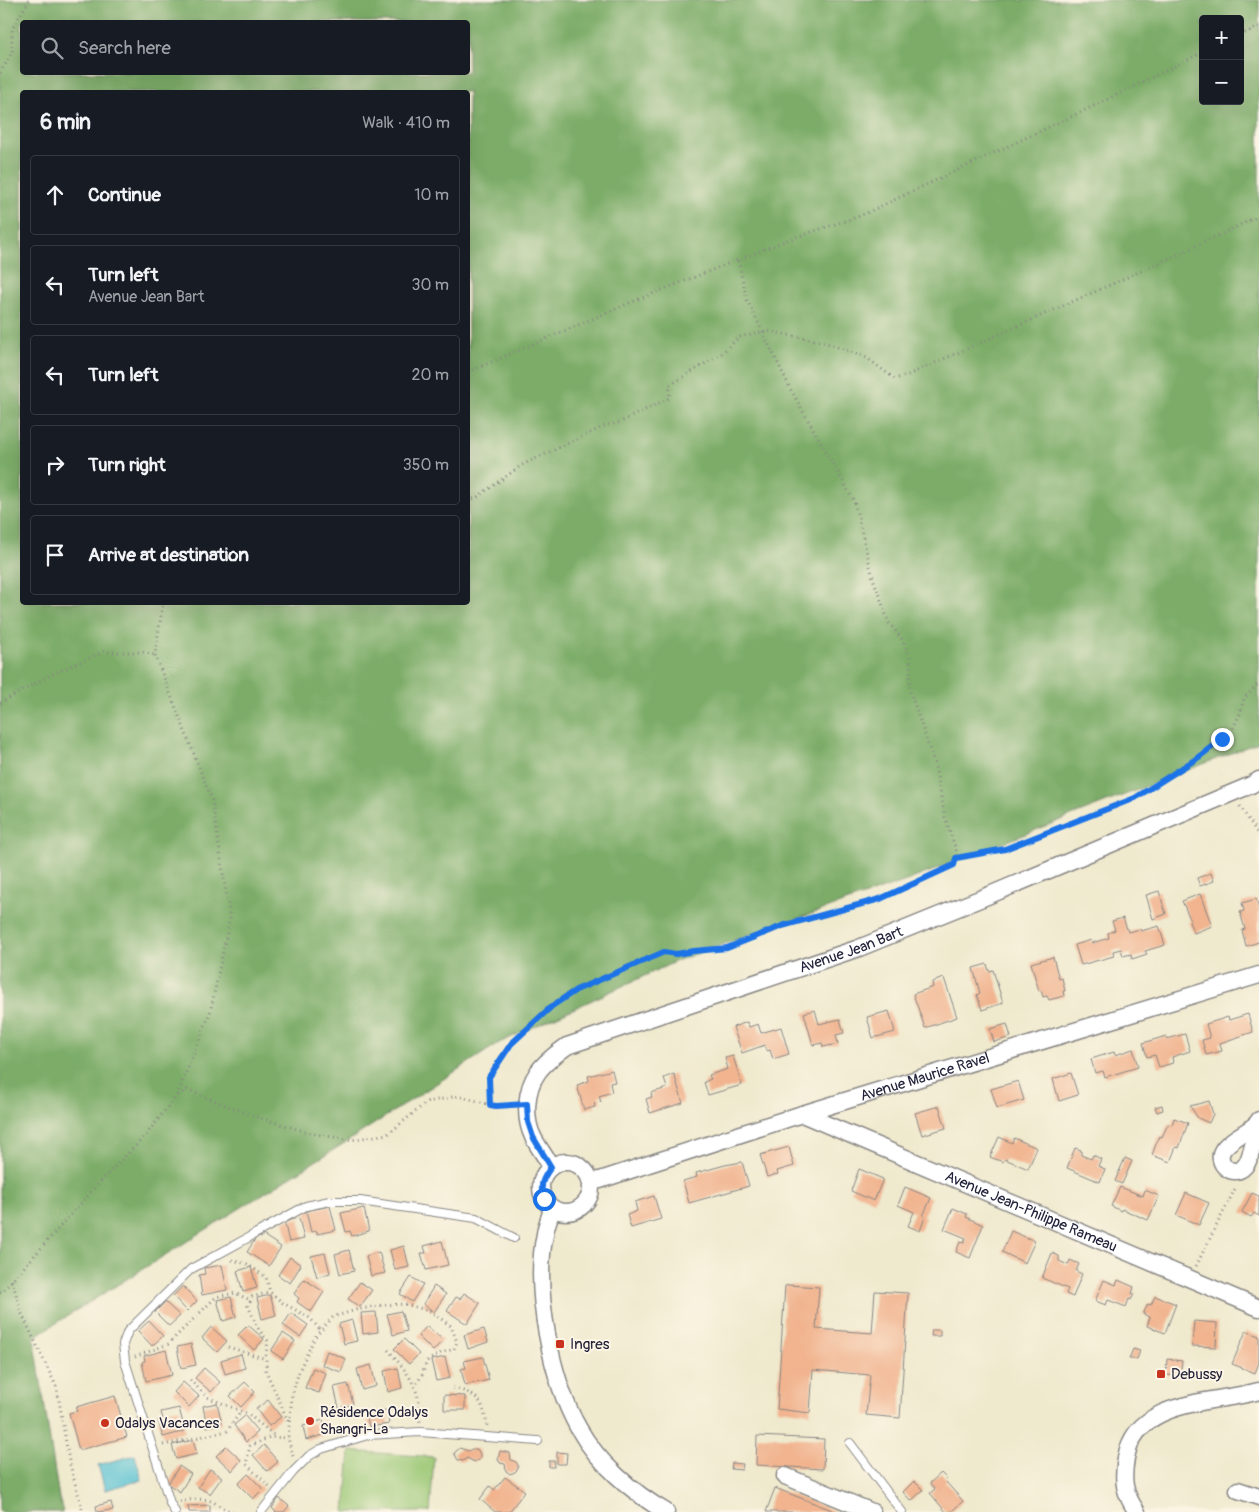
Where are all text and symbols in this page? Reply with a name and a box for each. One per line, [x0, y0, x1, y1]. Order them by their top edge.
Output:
map controls [1199, 15, 1244, 105]
button: + [1199, 15, 1244, 60]
search box [20, 20, 470, 75]
icon: search [38, 34, 66, 62]
text: Search here [78, 36, 171, 60]
button: − [1199, 60, 1244, 105]
text: 6 min [40, 109, 91, 136]
text: Walk · 410 m [362, 113, 450, 133]
icon: ahead [41, 181, 69, 209]
text: Continue [88, 183, 161, 207]
text: 10 m [414, 185, 449, 205]
text: Turn left [88, 263, 158, 287]
icon: left [41, 271, 69, 299]
text: 30 m [411, 275, 449, 295]
text: Avenue Jean Bart [88, 287, 204, 307]
icon: left [41, 361, 69, 389]
text: Turn left [88, 363, 158, 387]
text: 20 m [411, 365, 449, 385]
icon: right [41, 451, 69, 479]
text: Turn right [88, 453, 166, 477]
text: 350 m [403, 455, 449, 475]
icon: arrive [41, 541, 69, 569]
text: Arrive at destination [88, 543, 249, 567]
route end [1211, 728, 1234, 751]
street label: Avenue Jean Bart [797, 921, 907, 977]
street label: Avenue Maurice Ravel [858, 1048, 992, 1105]
street label: Avenue Jean-Philippe Rameau [942, 1166, 1120, 1256]
route start [533, 1188, 556, 1211]
place label: Ingres [570, 1335, 610, 1354]
marker: Ingres [554, 1338, 566, 1350]
place label: Debussy [1171, 1365, 1223, 1384]
marker: Debussy [1155, 1368, 1167, 1380]
place label: Résidence Odalys Shangri-La [320, 1403, 428, 1439]
place label: Odalys Vacances [115, 1414, 219, 1433]
marker: Résidence Odalys Shangri-La [304, 1415, 316, 1427]
marker: Odalys Vacances [99, 1417, 111, 1429]

